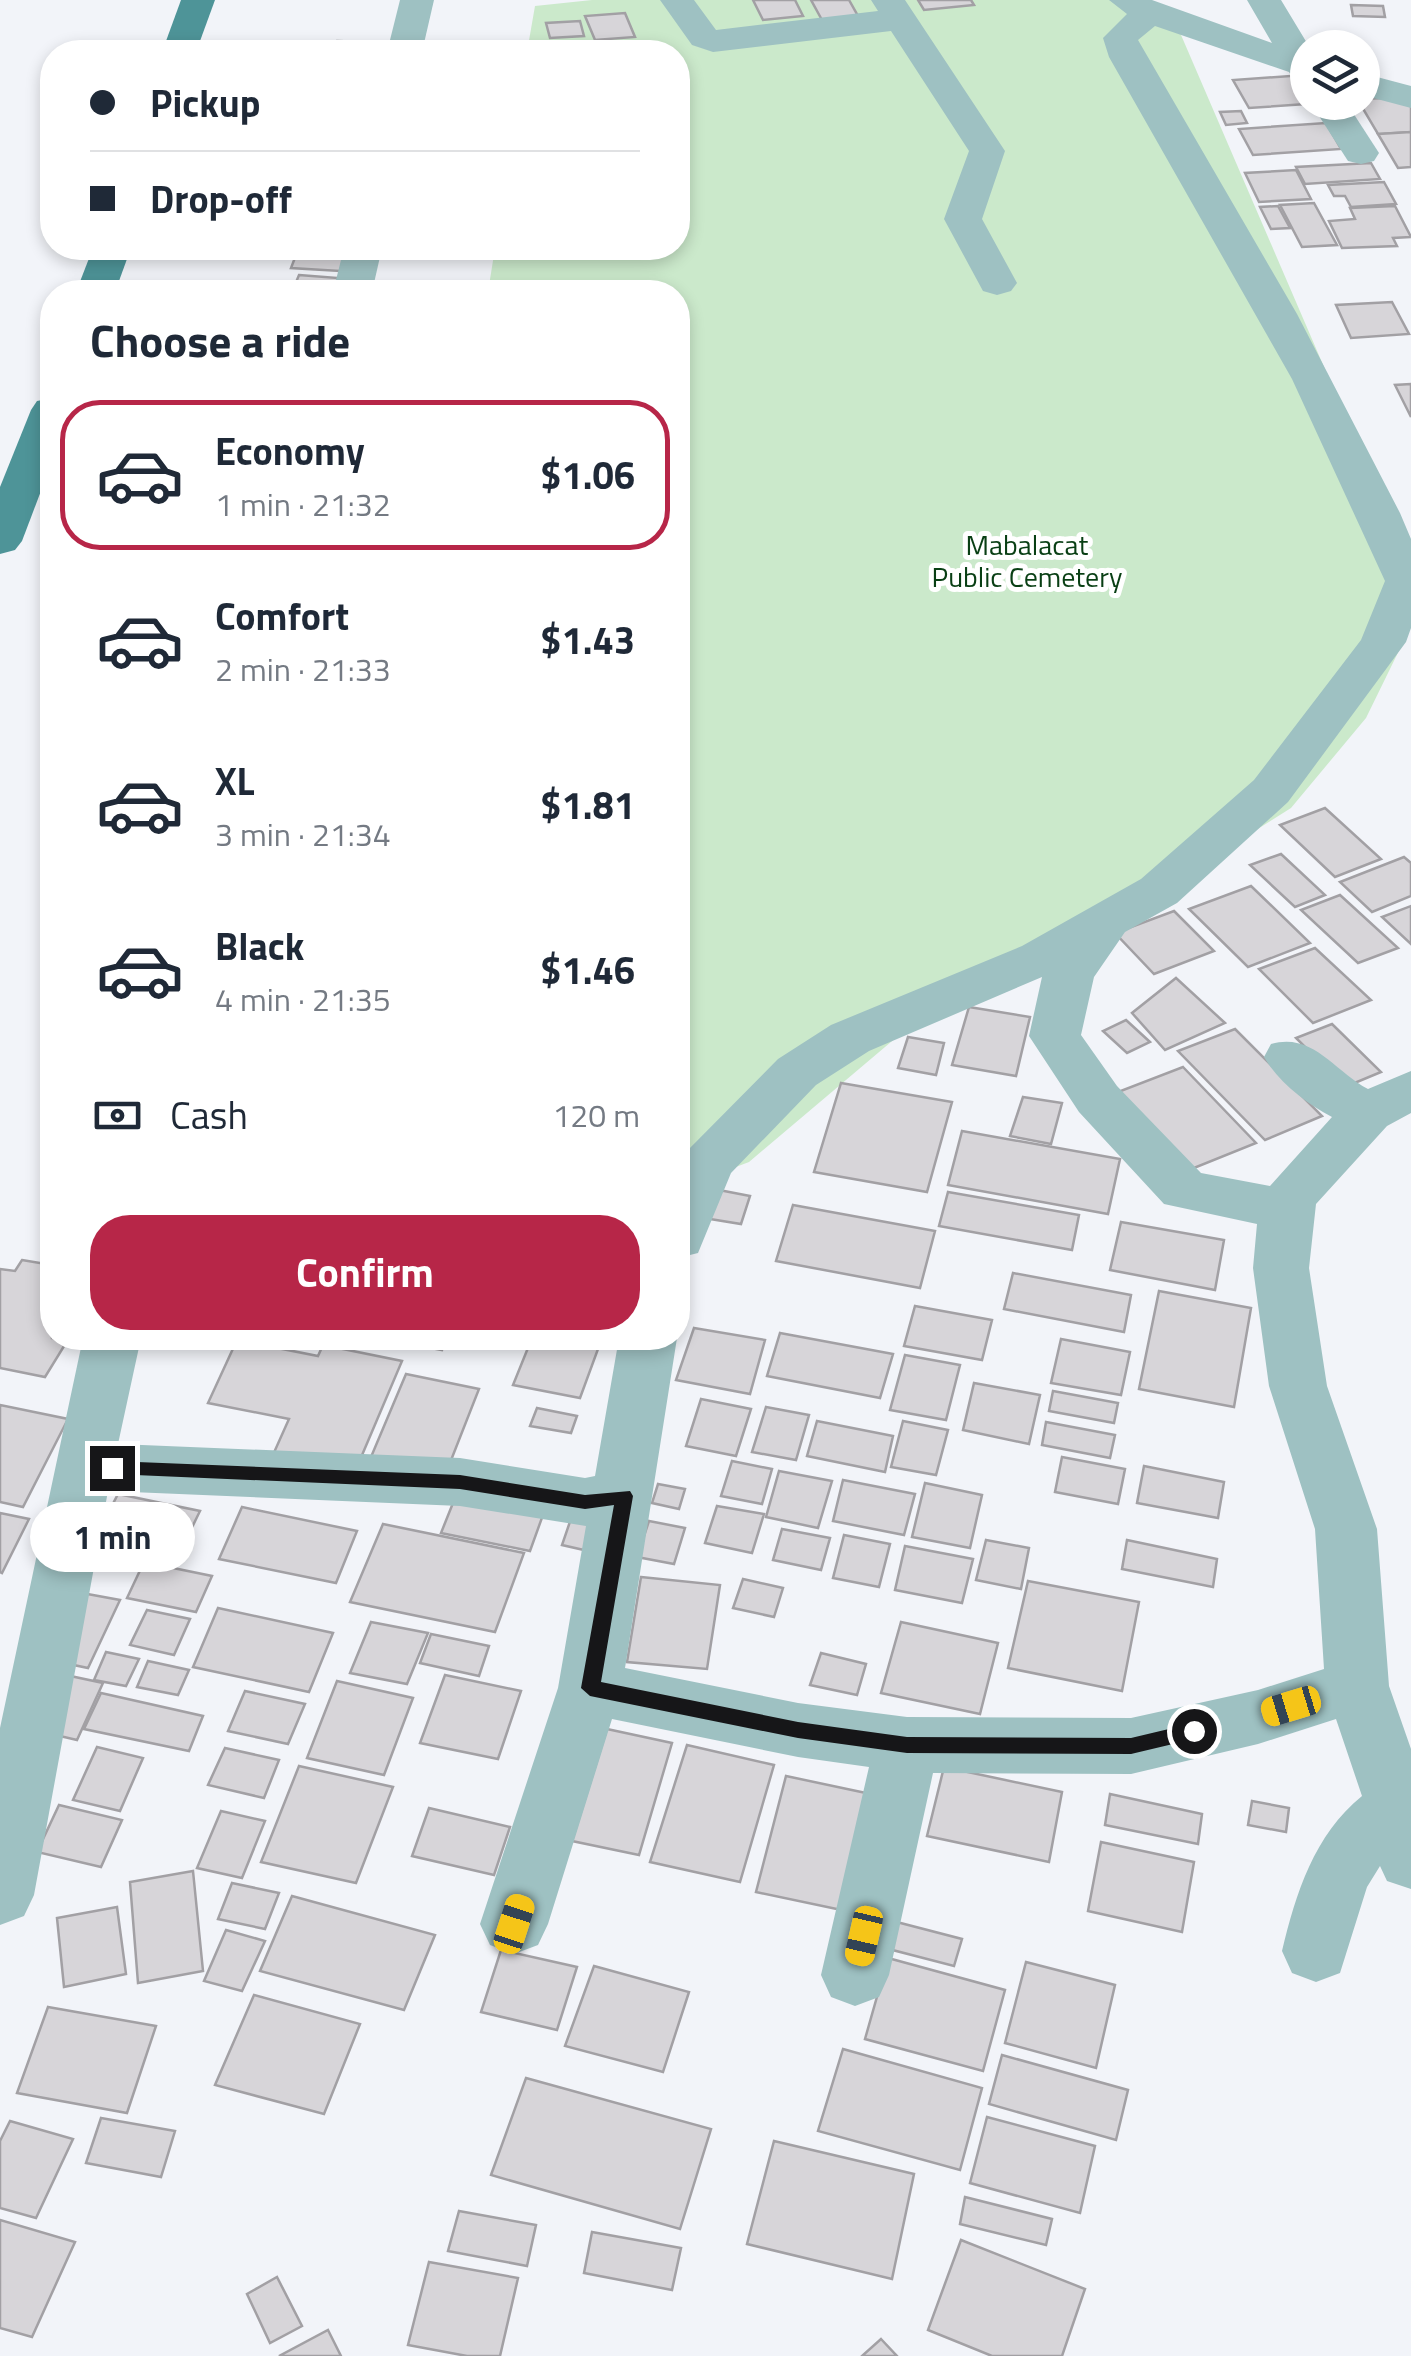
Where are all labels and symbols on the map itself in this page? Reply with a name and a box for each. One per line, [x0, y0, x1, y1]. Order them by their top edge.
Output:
park label: Mabalacat Public Cemetery [932, 523, 1122, 598]
route end [90, 1446, 135, 1491]
callout: 1 min [29, 1503, 194, 1573]
car [1258, 1683, 1324, 1729]
route start [1172, 1709, 1217, 1754]
car [490, 1891, 538, 1957]
car [843, 1903, 885, 1969]

